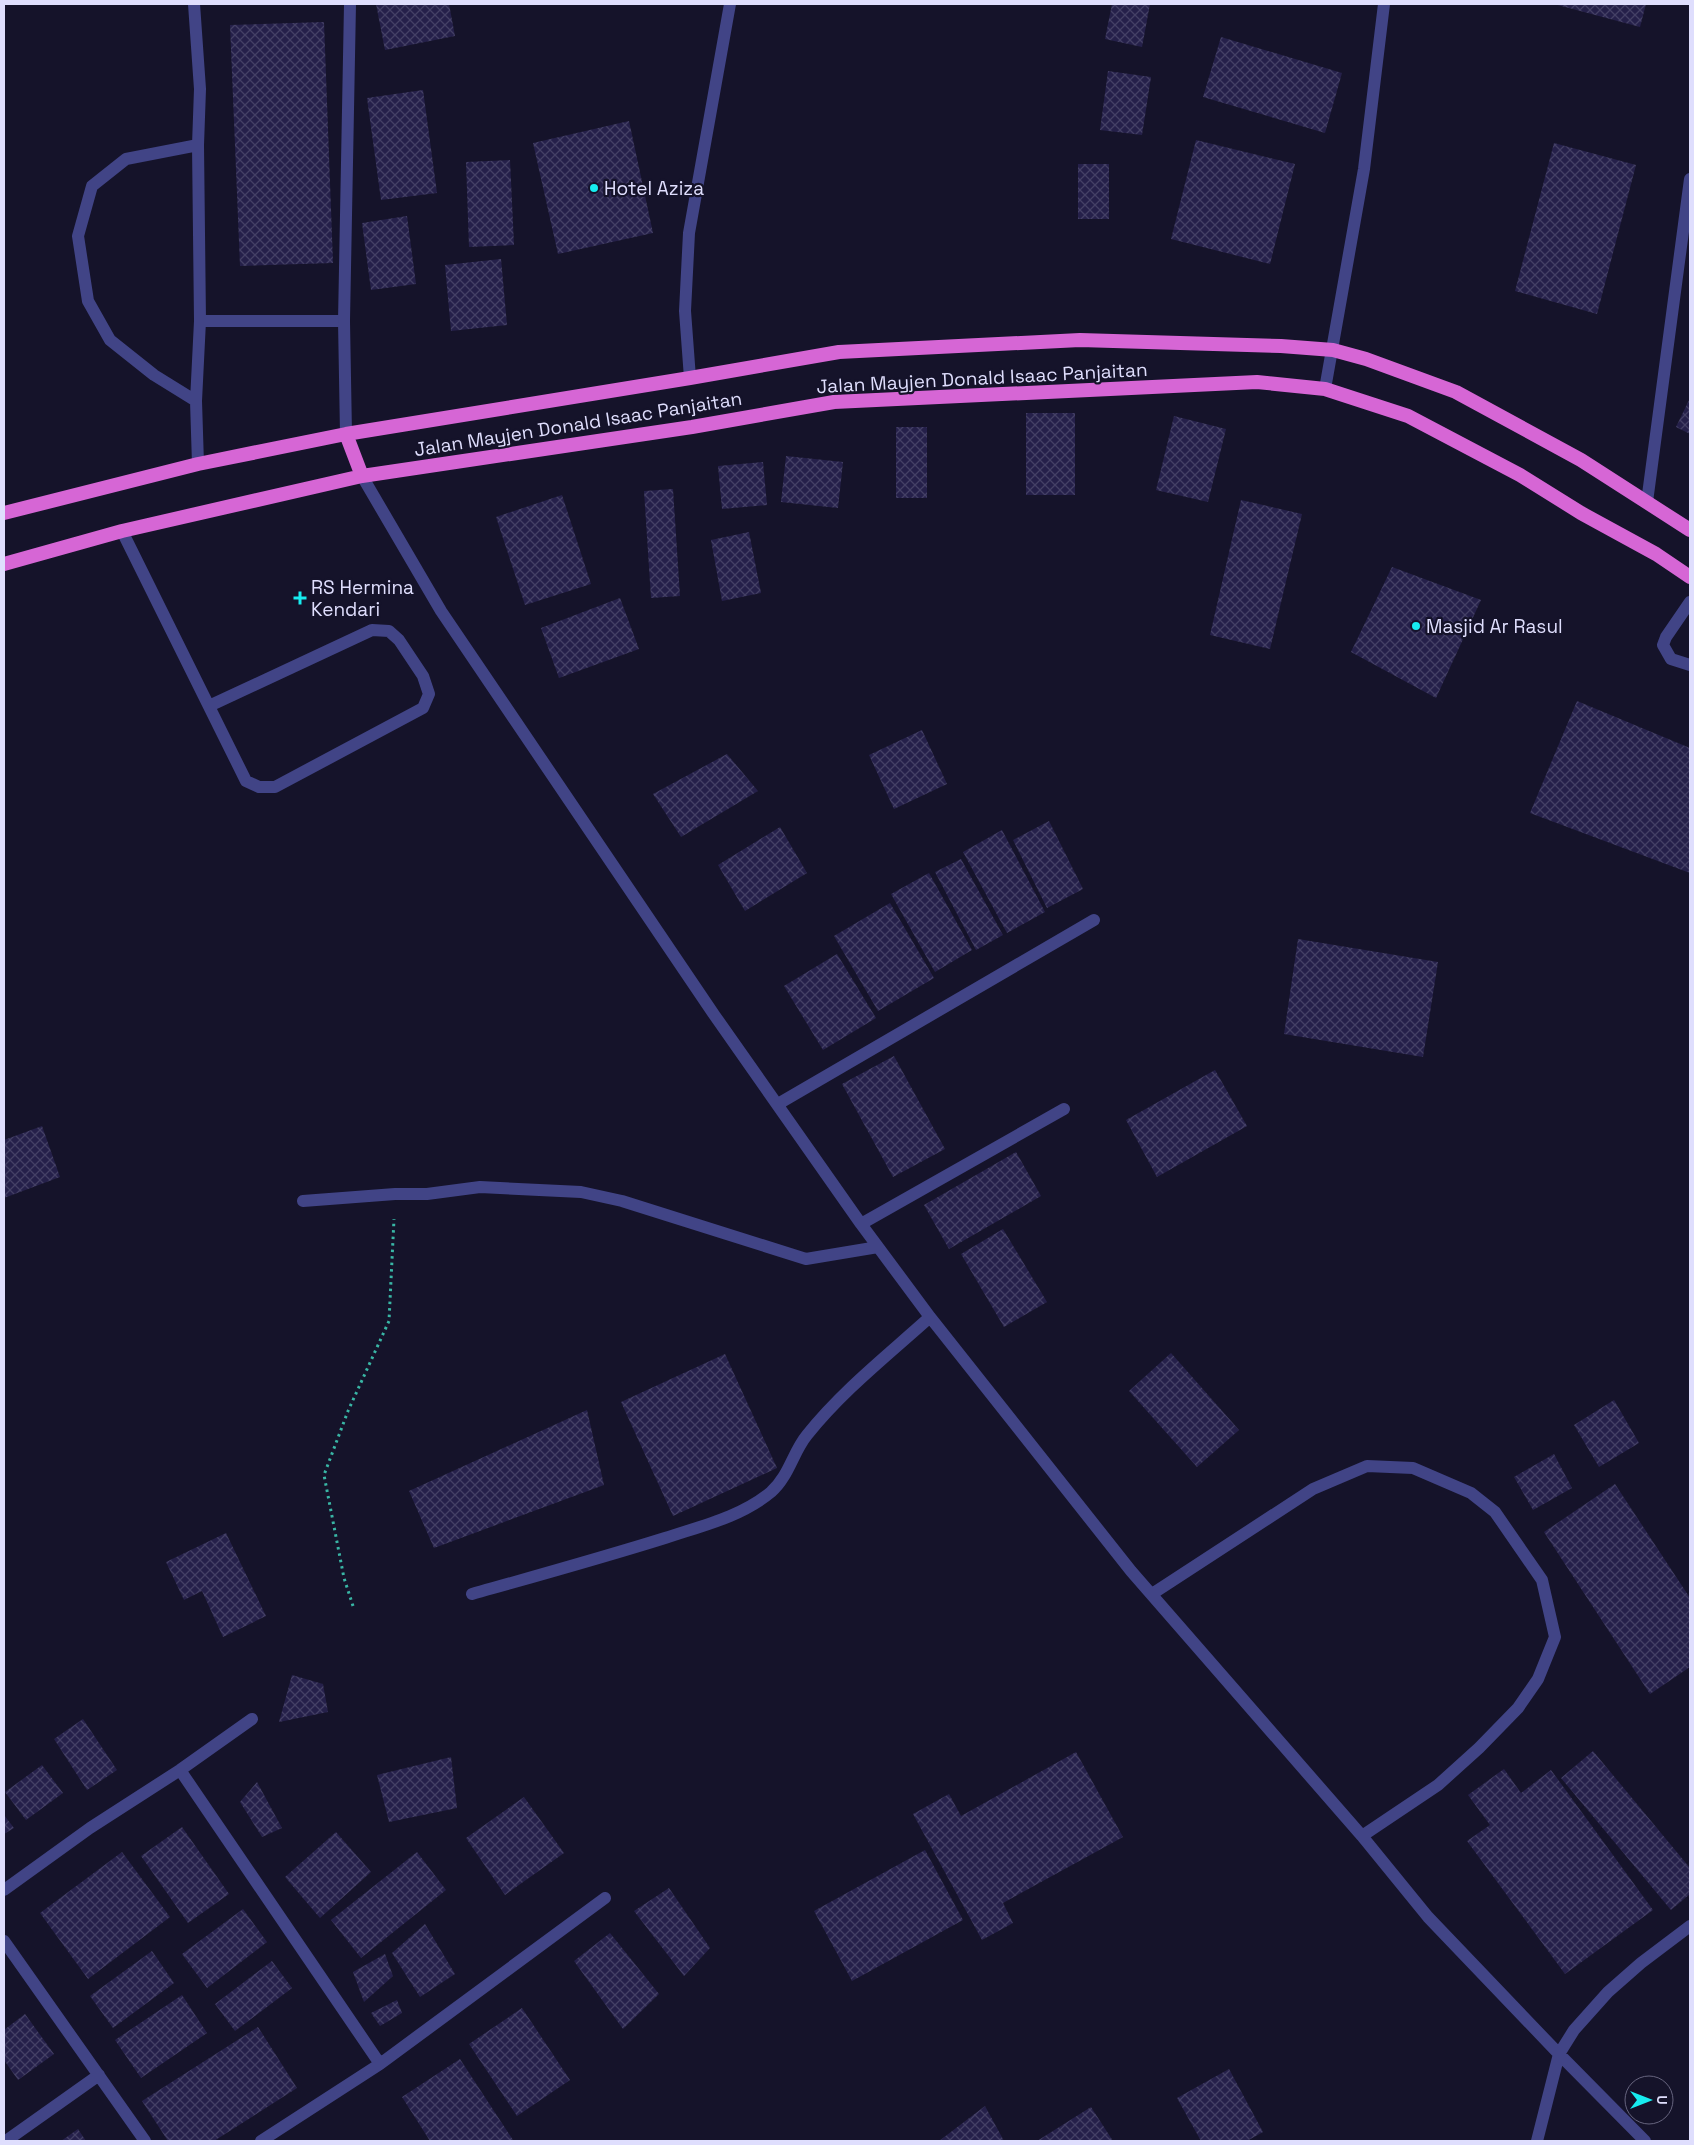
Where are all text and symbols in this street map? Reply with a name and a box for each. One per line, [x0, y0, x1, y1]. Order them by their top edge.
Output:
place label: Hotel Aziza [604, 176, 704, 201]
marker: Hotel Aziza [588, 182, 600, 194]
street label: Jalan Mayjen Donald Isaac Panjaitan [816, 357, 1148, 399]
street label: Jalan Mayjen Donald Isaac Panjaitan [412, 386, 744, 462]
place label: RS Hermina Kendari [311, 575, 414, 622]
marker: RS Hermina Kendari [293, 591, 307, 605]
place label: Masjid Ar Rasul [1426, 614, 1563, 639]
marker: Masjid Ar Rasul [1410, 620, 1422, 632]
north arrow [1624, 2075, 1674, 2125]
text: U [1653, 2095, 1671, 2105]

